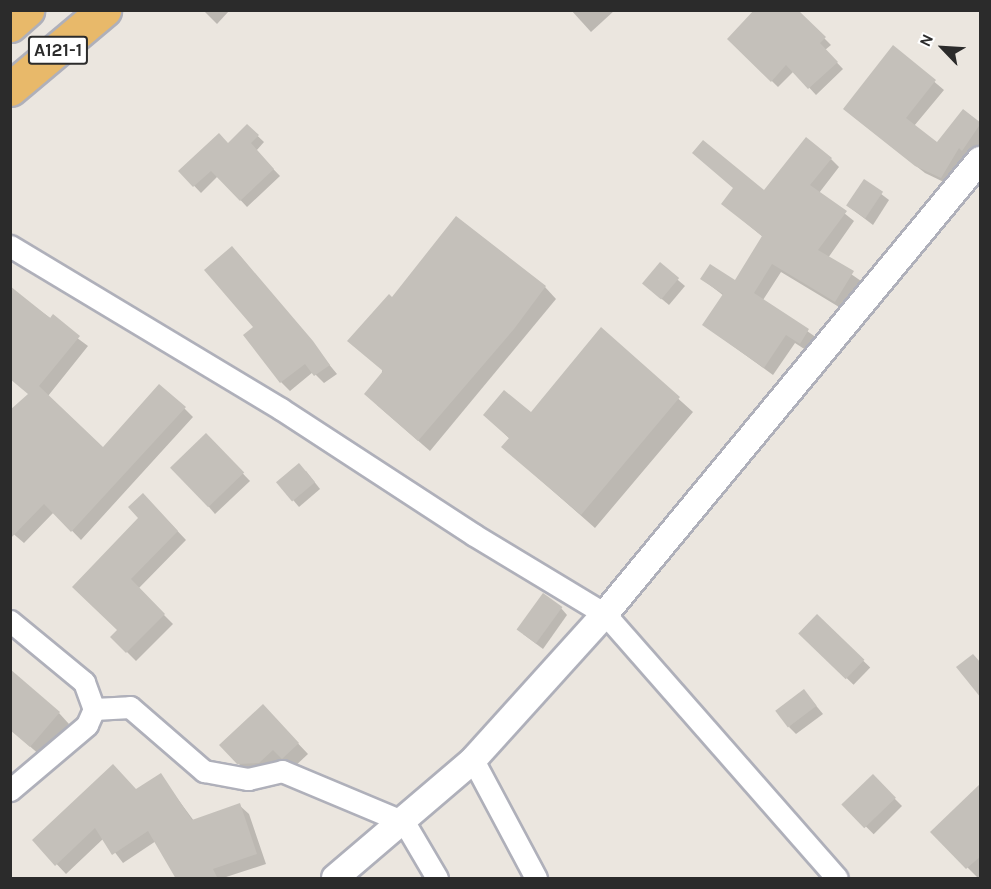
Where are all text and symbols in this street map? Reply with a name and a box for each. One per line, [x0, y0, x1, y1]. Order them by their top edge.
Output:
north arrow [913, 18, 973, 78]
text: N [915, 31, 937, 49]
road number: A121-1 [26, 35, 90, 65]

